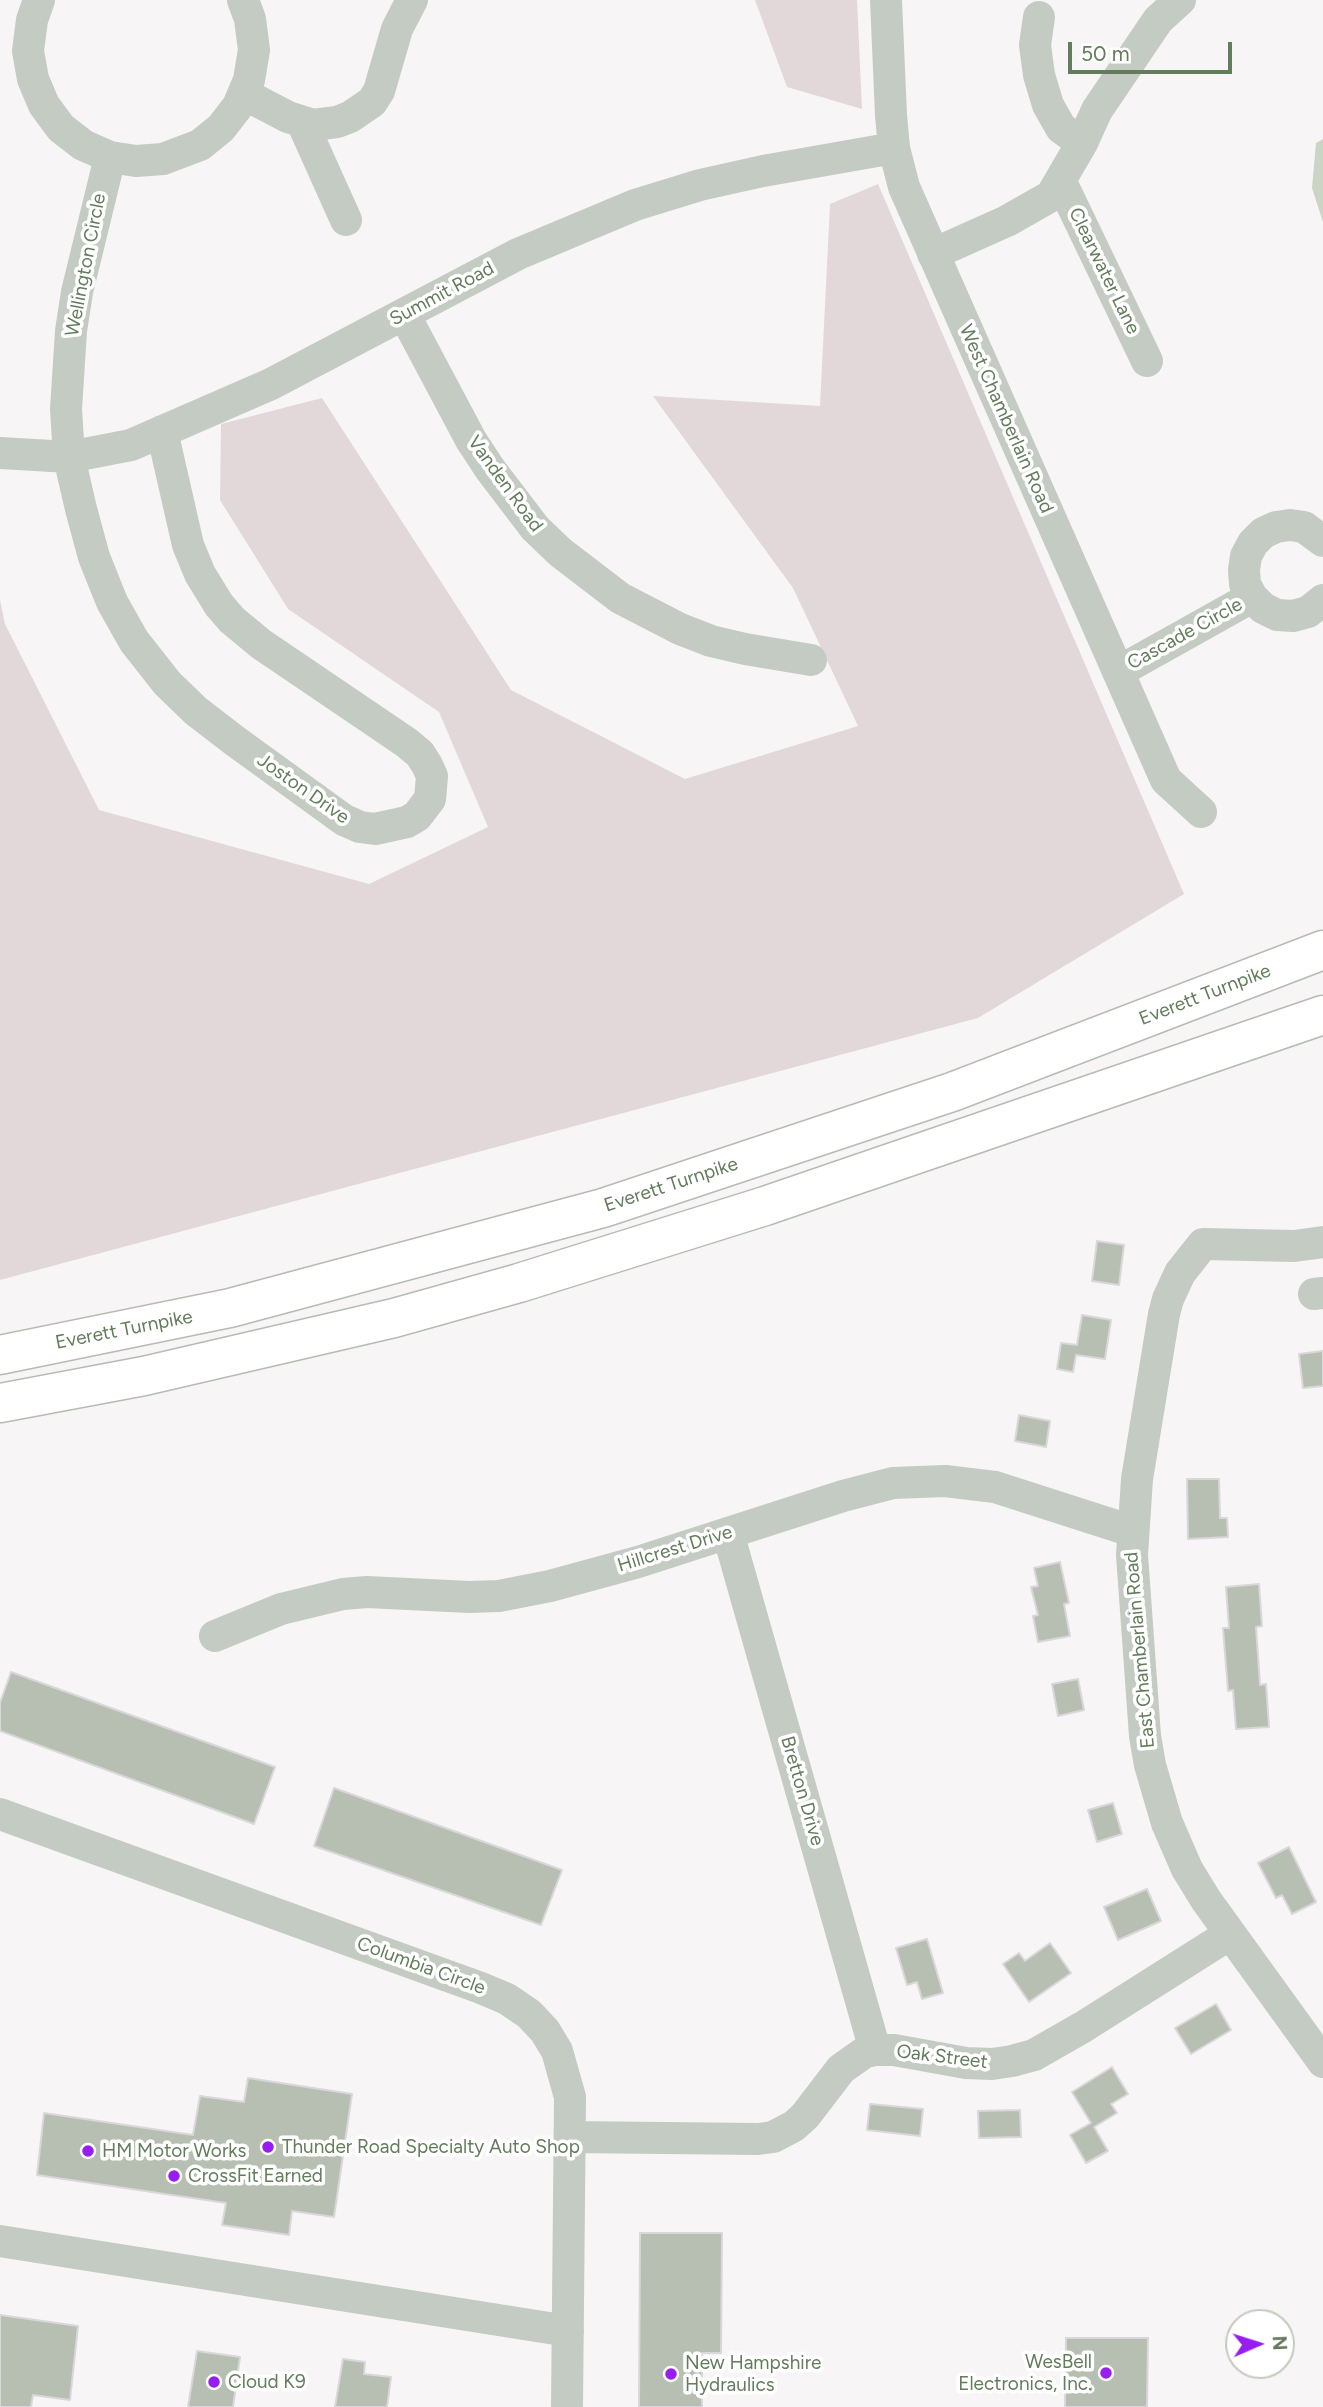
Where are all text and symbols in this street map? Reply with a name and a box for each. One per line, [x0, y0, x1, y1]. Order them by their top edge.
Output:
scale bar [1071, 28, 1236, 72]
text: 50 m [1081, 41, 1130, 66]
street label: Wellington Circle [61, 192, 111, 338]
street label: Clearwater Lane [1064, 204, 1144, 338]
street label: Summit Road [386, 257, 498, 331]
street label: West Chamberlain Road [954, 321, 1058, 517]
street label: Vanden Road [462, 431, 548, 537]
street label: Cascade Circle [1124, 593, 1246, 675]
street label: Joston Drive [253, 749, 353, 829]
street label: Everett Turnpike [1136, 959, 1274, 1031]
street label: Everett Turnpike [601, 1153, 741, 1217]
street label: Everett Turnpike [53, 1306, 195, 1354]
street label: Hillcrest Drive [615, 1521, 735, 1577]
street label: East Chamberlain Road [1120, 1551, 1160, 1749]
street label: Bretton Drive [775, 1734, 829, 1848]
street label: Columbia Circle [354, 1932, 488, 2000]
street label: Oak Street [895, 2040, 989, 2074]
place label: Thunder Road Specialty Auto Shop [282, 2136, 580, 2158]
marker: Thunder Road Specialty Auto Shop [260, 2139, 276, 2155]
place label: HM Motor Works [102, 2140, 246, 2162]
marker: HM Motor Works [80, 2143, 96, 2159]
place label: CrossFit Earned [188, 2165, 323, 2187]
marker: CrossFit Earned [166, 2168, 182, 2184]
north arrow [1225, 2309, 1295, 2379]
text: N [1268, 2335, 1291, 2351]
place label: WesBell Electronics, Inc. [958, 2351, 1092, 2395]
place label: New Hampshire Hydraulics [685, 2352, 821, 2396]
marker: WesBell Electronics, Inc. [1098, 2365, 1114, 2381]
marker: New Hampshire Hydraulics [663, 2366, 679, 2382]
place label: Cloud K9 [228, 2371, 306, 2393]
marker: Cloud K9 [206, 2374, 222, 2390]

